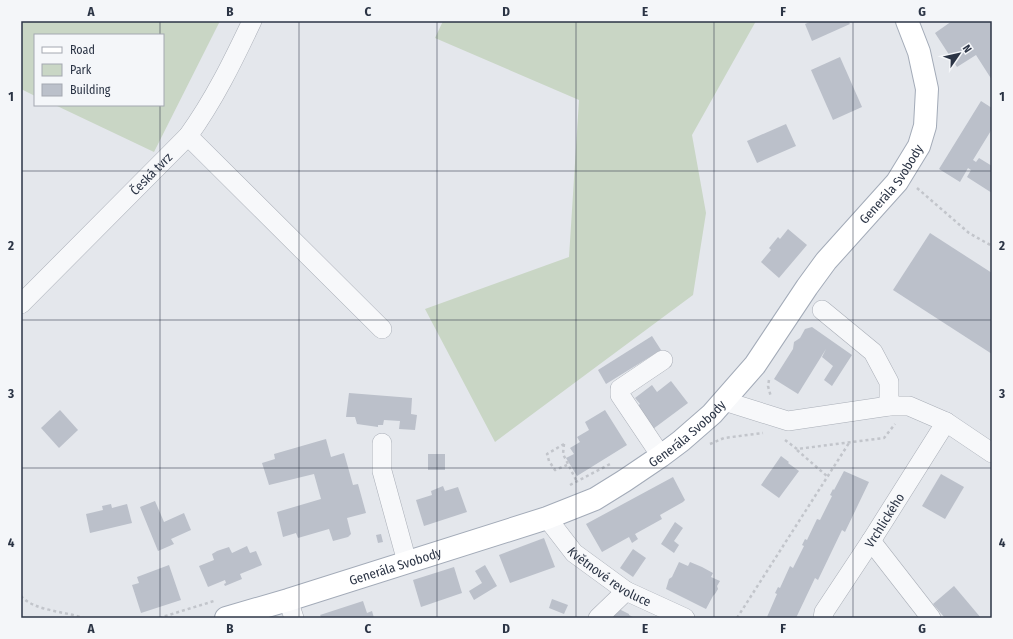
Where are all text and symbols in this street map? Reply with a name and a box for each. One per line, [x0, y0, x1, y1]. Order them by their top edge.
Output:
text: A [86, 4, 95, 19]
text: B [226, 4, 234, 19]
text: C [365, 4, 372, 19]
text: D [502, 4, 510, 19]
text: E [642, 4, 648, 19]
text: F [780, 4, 786, 19]
text: G [918, 4, 926, 19]
legend [34, 34, 164, 106]
north arrow [939, 34, 979, 74]
text: N [960, 42, 974, 55]
text: Road [70, 43, 95, 57]
text: Park [70, 63, 92, 77]
text: Building [70, 83, 111, 97]
text: 1 [8, 89, 14, 104]
text: 1 [999, 89, 1005, 104]
street label: Generála Svobody [856, 142, 926, 227]
street label: Česká tvrz [127, 150, 175, 198]
text: 2 [7, 238, 14, 253]
text: 2 [998, 238, 1005, 253]
text: 3 [7, 386, 14, 401]
text: 3 [998, 386, 1005, 401]
street label: Generála Svobody [646, 397, 729, 470]
street label: Vrchlického [862, 490, 907, 550]
text: 4 [8, 535, 15, 550]
text: 4 [999, 535, 1006, 550]
street label: Květnové revoluce [564, 544, 653, 610]
street label: Generála Svobody [347, 545, 443, 588]
text: A [86, 621, 95, 636]
text: B [226, 621, 234, 636]
text: C [365, 621, 372, 636]
text: D [502, 621, 510, 636]
text: E [642, 621, 648, 636]
text: F [780, 621, 786, 636]
text: G [918, 621, 926, 636]

